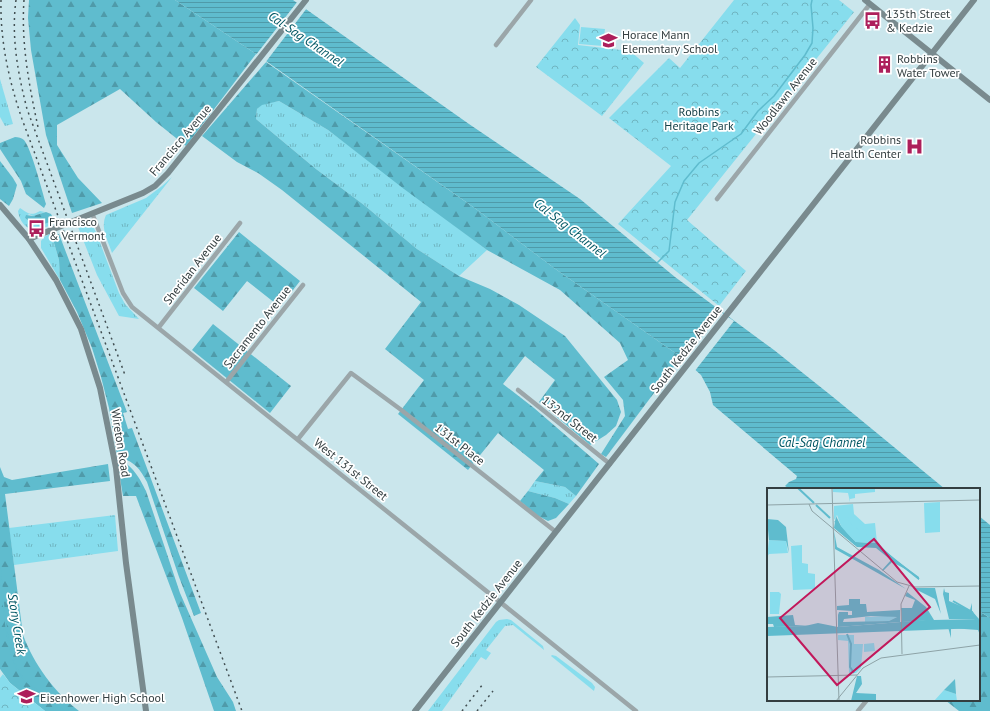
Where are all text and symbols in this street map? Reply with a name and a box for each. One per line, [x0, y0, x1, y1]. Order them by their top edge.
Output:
place label: 135th Street & Kedzie [886, 6, 950, 35]
water label: Cal-Sag Channel [265, 8, 347, 71]
bus stop icon: 135th Street & Kedzie [863, 10, 883, 30]
place label: Horace Mann Elementary School [622, 27, 718, 56]
school or university icon: Horace Mann Elementary School [599, 31, 619, 51]
place label: Robbins Water Tower [897, 51, 960, 80]
street label: Woodlawn Avenue [750, 54, 820, 138]
building icon: Robbins Water Tower [874, 55, 894, 75]
street label: Francisco Avenue [146, 101, 214, 179]
park label: Robbins Heritage Park [664, 104, 734, 133]
place label: Robbins Health Center [830, 132, 901, 161]
hospital icon: Robbins Health Center [904, 136, 924, 156]
water label: Cal-Sag Channel [530, 194, 610, 262]
place label: Francisco & Vermont [49, 214, 105, 243]
bus stop icon: Francisco & Vermont [26, 218, 46, 238]
street label: Sheridan Avenue [160, 231, 224, 307]
street label: Sacramento Avenue [220, 283, 294, 371]
street label: South Kedzie Avenue [647, 302, 725, 396]
street label: 132nd Street [539, 393, 601, 445]
street label: Wireton Road [108, 408, 134, 478]
street label: 131st Place [432, 420, 488, 468]
water label: Cal-Sag Channel [778, 434, 866, 451]
street label: West 131st Street [311, 435, 391, 503]
inset map [767, 488, 980, 701]
street label: South Kedzie Avenue [447, 556, 525, 650]
water label: Stony Creek [4, 592, 30, 657]
school or university icon: Eisenhower High School [17, 687, 37, 707]
place label: Eisenhower High School [40, 690, 165, 705]

